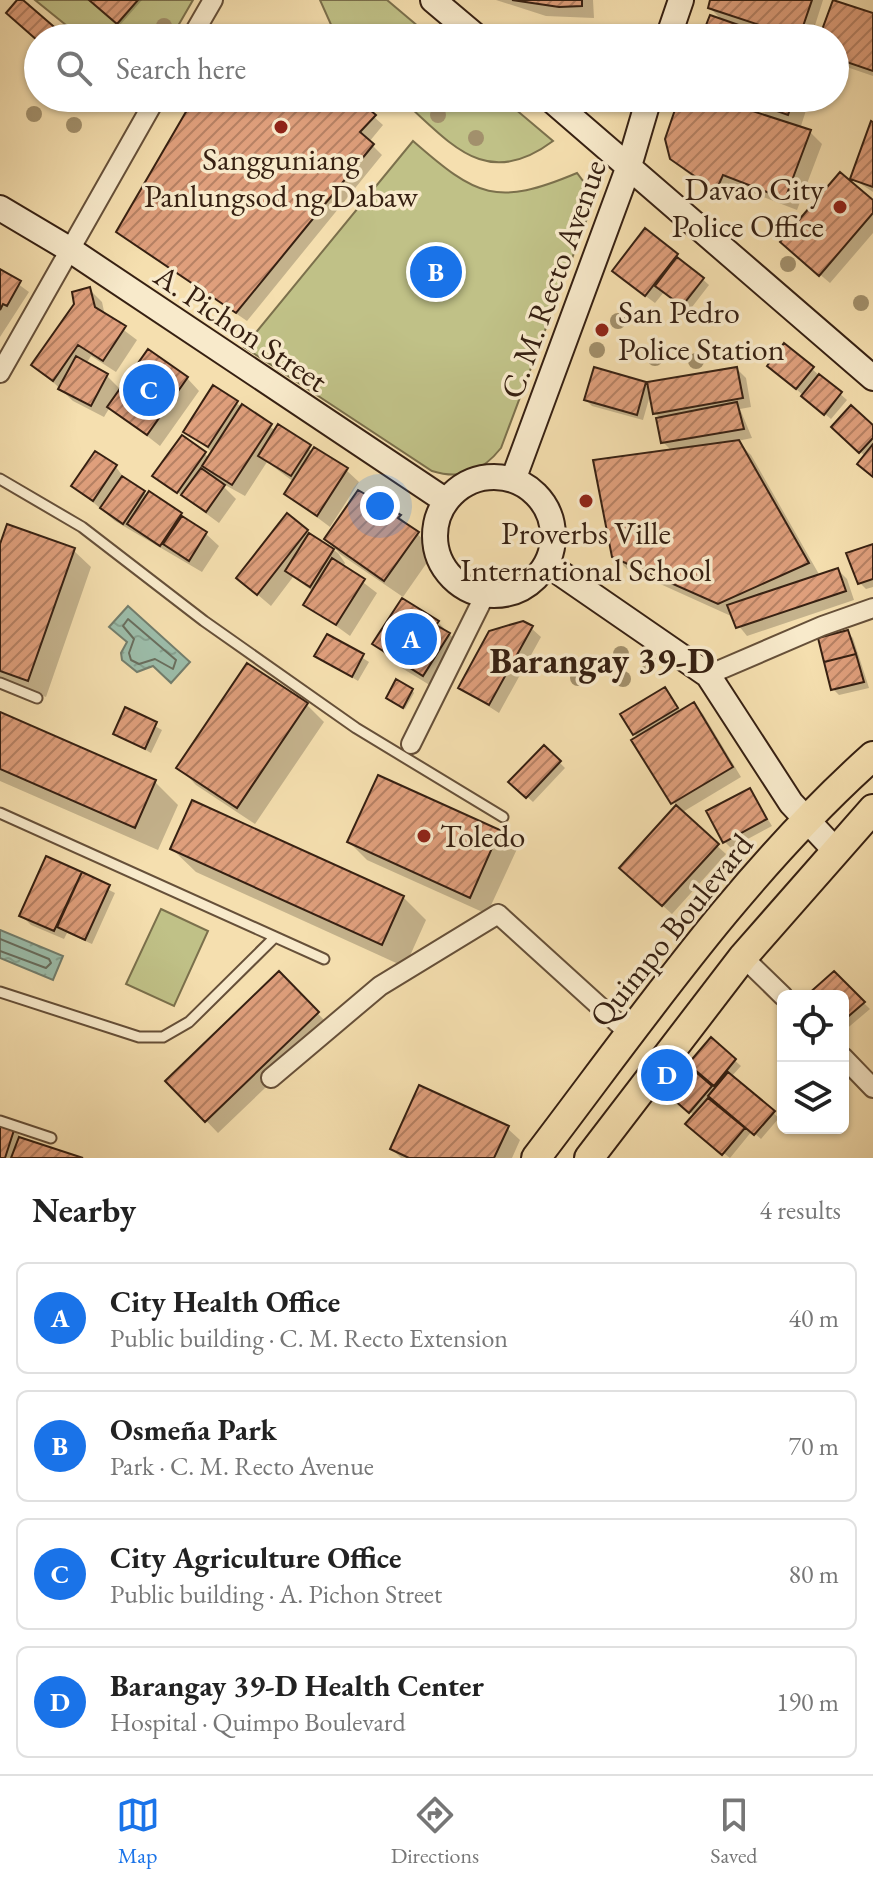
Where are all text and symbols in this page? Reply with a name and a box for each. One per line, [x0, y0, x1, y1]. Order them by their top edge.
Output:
search box [24, 24, 849, 112]
icon: search [52, 46, 96, 90]
text: Search here [116, 49, 246, 88]
marker: Sangguniang Panlungsod ng Dabaw [272, 118, 290, 136]
place label: Sangguniang Panlungsod ng Dabaw [144, 138, 419, 217]
street label: C. M. Recto Avenue [490, 154, 616, 404]
place label: Davao City Police Office [672, 168, 825, 247]
marker: Davao City Police Office [831, 198, 849, 216]
pin: B [410, 242, 462, 302]
street label: A. Pichon Street [145, 254, 336, 401]
place label: San Pedro Police Station [618, 291, 785, 370]
marker: San Pedro Police Station [593, 321, 611, 339]
pin: C [123, 360, 175, 420]
your location [360, 486, 400, 526]
marker: Proverbs Ville International School [577, 492, 595, 510]
place label: Proverbs Ville International School [460, 512, 712, 591]
pin: A [385, 609, 437, 669]
district label: Barangay 39-D [489, 637, 715, 684]
place label: Toledo [440, 815, 525, 857]
street label: Quimpo Boulevard [580, 824, 763, 1036]
marker: Toledo [415, 827, 433, 845]
map controls [777, 990, 849, 1134]
button: locate [777, 990, 849, 1062]
pin: D [641, 1045, 693, 1105]
button: layers [777, 1062, 849, 1134]
text: Nearby [32, 1188, 136, 1232]
text: 4 results [760, 1193, 841, 1227]
text: City Health Office [110, 1282, 340, 1321]
text: A [51, 1301, 69, 1335]
text: 40 m [789, 1301, 839, 1335]
text: Public building · C. M. Recto Extension [110, 1321, 508, 1355]
text: Osmeña Park [110, 1410, 277, 1449]
text: B [52, 1429, 68, 1463]
text: 70 m [789, 1429, 839, 1463]
text: Park · C. M. Recto Avenue [110, 1449, 374, 1483]
text: City Agriculture Office [110, 1538, 402, 1577]
text: C [51, 1557, 69, 1591]
text: 80 m [789, 1557, 839, 1591]
text: Public building · A. Pichon Street [110, 1577, 442, 1611]
text: Barangay 39-D Health Center [110, 1666, 484, 1705]
text: D [50, 1685, 70, 1719]
text: 190 m [776, 1685, 839, 1719]
text: Hospital · Quimpo Boulevard [110, 1705, 406, 1739]
tab: Map [116, 1793, 160, 1870]
tab: Directions [391, 1793, 479, 1870]
tab: Saved [710, 1793, 757, 1870]

